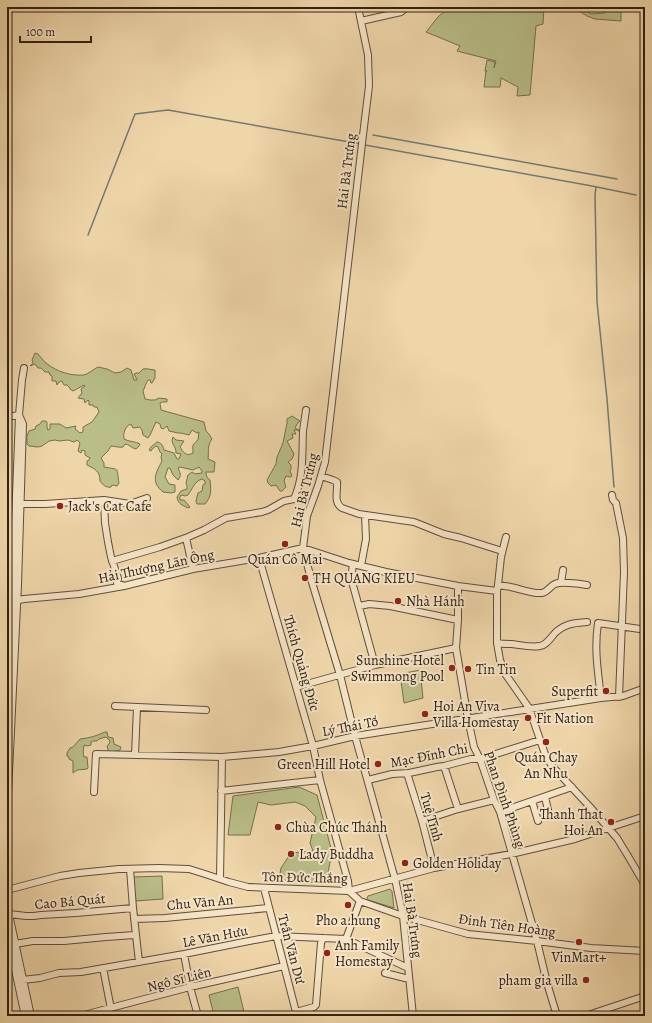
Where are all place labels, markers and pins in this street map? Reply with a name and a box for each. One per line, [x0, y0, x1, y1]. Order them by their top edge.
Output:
place label: Jack's Cat Cafe [68, 497, 152, 516]
marker: Jack's Cat Cafe [55, 501, 65, 511]
marker: Quán Cô Mai [280, 539, 290, 549]
place label: Quán Cô Mai [248, 550, 322, 569]
place label: TH QUANG KIEU [313, 569, 416, 588]
marker: TH QUANG KIEU [300, 573, 310, 583]
place label: Nhà Hánh [406, 592, 465, 611]
marker: Nhà Hánh [393, 596, 403, 606]
place label: Sunshine Hotel Swimmong Pool [351, 651, 445, 686]
place label: Tin Tin [476, 660, 517, 679]
marker: Sunshine Hotel Swimmong Pool [447, 663, 457, 673]
marker: Tin Tin [463, 664, 473, 674]
place label: Superfit [551, 682, 598, 701]
marker: Superfit [601, 686, 611, 696]
place label: Hoi An Viva Villa Homestay [432, 697, 520, 732]
marker: Hoi An Viva Villa Homestay [420, 709, 430, 719]
place label: Fit Nation [536, 709, 594, 728]
marker: Fit Nation [523, 713, 533, 723]
marker: Quán Chay An Nhu [541, 737, 551, 747]
place label: Quán Chay An Nhu [514, 748, 578, 783]
place label: Green Hill Hotel [277, 755, 371, 774]
marker: Green Hill Hotel [373, 759, 383, 769]
place label: Thanh That Hoi An [540, 805, 603, 840]
marker: Thanh That Hoi An [606, 817, 616, 827]
place label: Chùa Chúc Thánh [286, 818, 388, 837]
marker: Chùa Chúc Thánh [273, 822, 283, 832]
place label: Lady Buddha [299, 845, 375, 864]
marker: Lady Buddha [286, 849, 296, 859]
place label: Golden Holiday [413, 854, 502, 873]
marker: Golden Holiday [400, 858, 410, 868]
marker: Pho a.hung [343, 900, 353, 910]
place label: Pho a.hung [316, 911, 380, 930]
place label: Anh Family Homestay [334, 936, 400, 971]
marker: VinMart+ [574, 937, 584, 947]
marker: Anh Family Homestay [322, 948, 332, 958]
place label: VinMart+ [551, 948, 606, 967]
place label: pham gia villa [498, 971, 578, 990]
marker: pham gia villa [581, 975, 591, 985]

